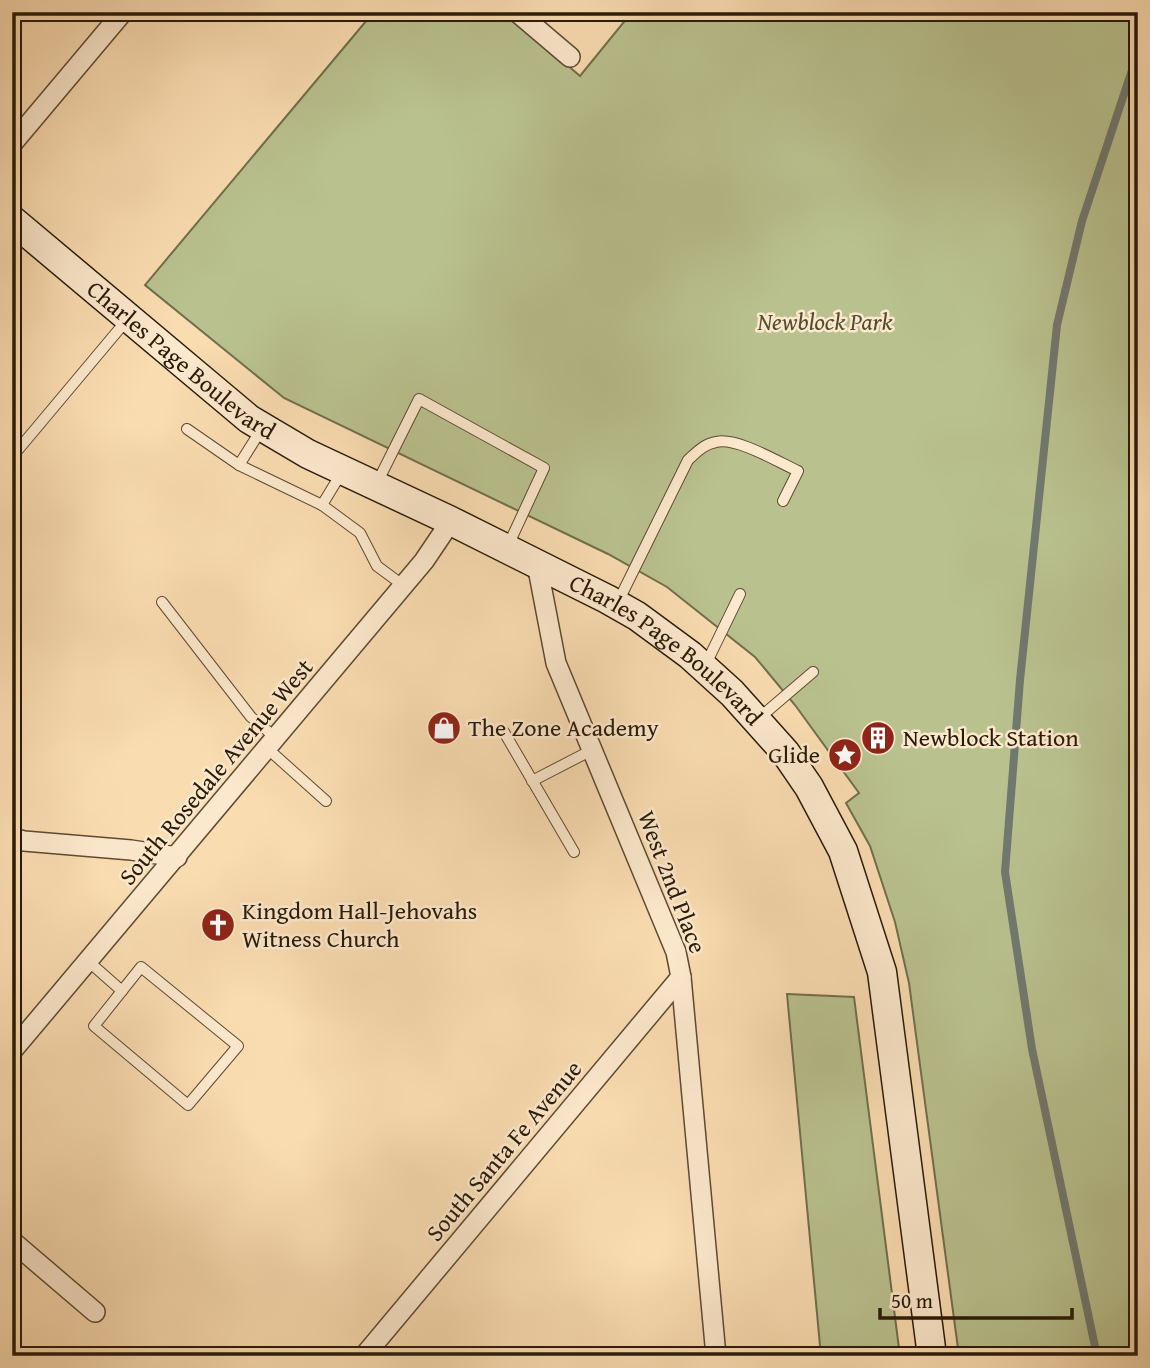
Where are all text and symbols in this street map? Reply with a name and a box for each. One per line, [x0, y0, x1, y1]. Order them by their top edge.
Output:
street label: Charles Page Boulevard [79, 272, 283, 448]
park label: Newblock Park [756, 304, 893, 339]
street label: Charles Page Boulevard [563, 565, 771, 733]
street label: South Rosedale Avenue West [110, 650, 321, 893]
shop icon: The Zone Academy [425, 709, 463, 747]
place label: The Zone Academy [468, 710, 659, 745]
building icon: Newblock Station [859, 719, 897, 757]
place label: Newblock Station [903, 720, 1079, 755]
place icon: Glide [826, 736, 864, 774]
place label: Glide [768, 737, 820, 772]
street label: West 2nd Place [629, 806, 716, 958]
place label: Kingdom Hall-Jehovahs Witness Church [242, 893, 477, 956]
church icon: Kingdom Hall-Jehovahs Witness Church [199, 906, 237, 944]
street label: South Santa Fe Avenue [417, 1053, 590, 1249]
scale bar [880, 1277, 1073, 1321]
text: 50 m [891, 1285, 933, 1316]

